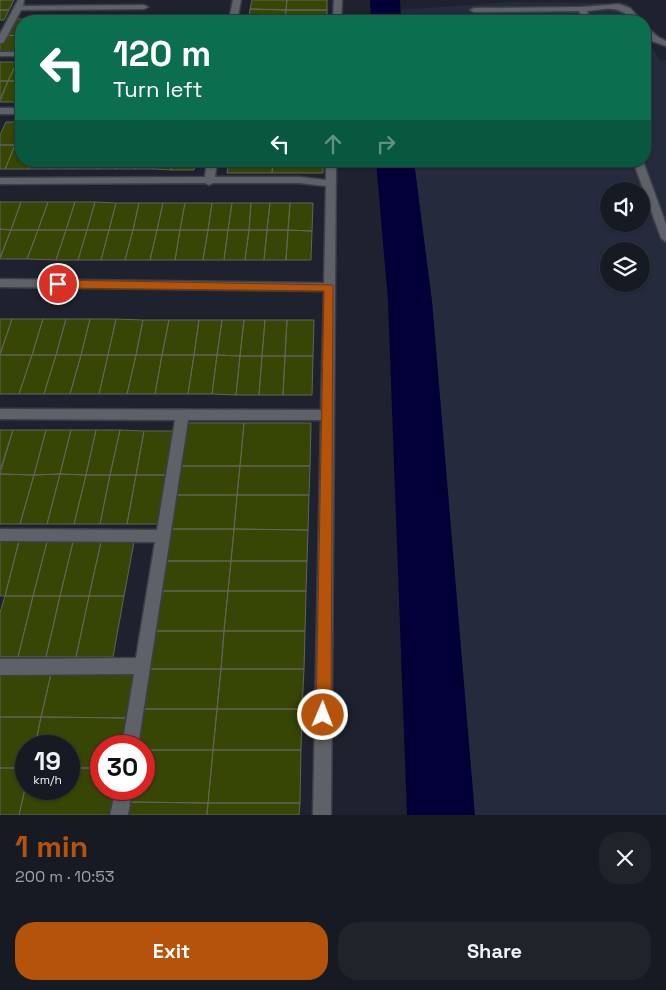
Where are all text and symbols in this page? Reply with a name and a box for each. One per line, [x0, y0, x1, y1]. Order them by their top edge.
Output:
text: 120 m [113, 32, 211, 76]
icon: left [30, 35, 95, 100]
text: Turn left [113, 75, 203, 103]
icon: left [266, 130, 294, 158]
icon: ahead [319, 130, 347, 158]
icon: right [372, 130, 400, 158]
map controls [600, 182, 650, 292]
button: sound [600, 182, 650, 232]
button: layers [600, 242, 650, 292]
pin [37, 263, 79, 305]
icon: arrive [44, 270, 72, 298]
position arrow [296, 688, 348, 740]
speed limit sign: 30 [90, 735, 155, 800]
text: 19 [34, 745, 61, 777]
text: km/h [33, 772, 62, 788]
text: 1 min [15, 827, 88, 866]
button: close [599, 832, 651, 884]
text: 200 m · 10:53 [15, 866, 115, 887]
button: Exit [15, 922, 328, 980]
button: Share [338, 922, 651, 980]

